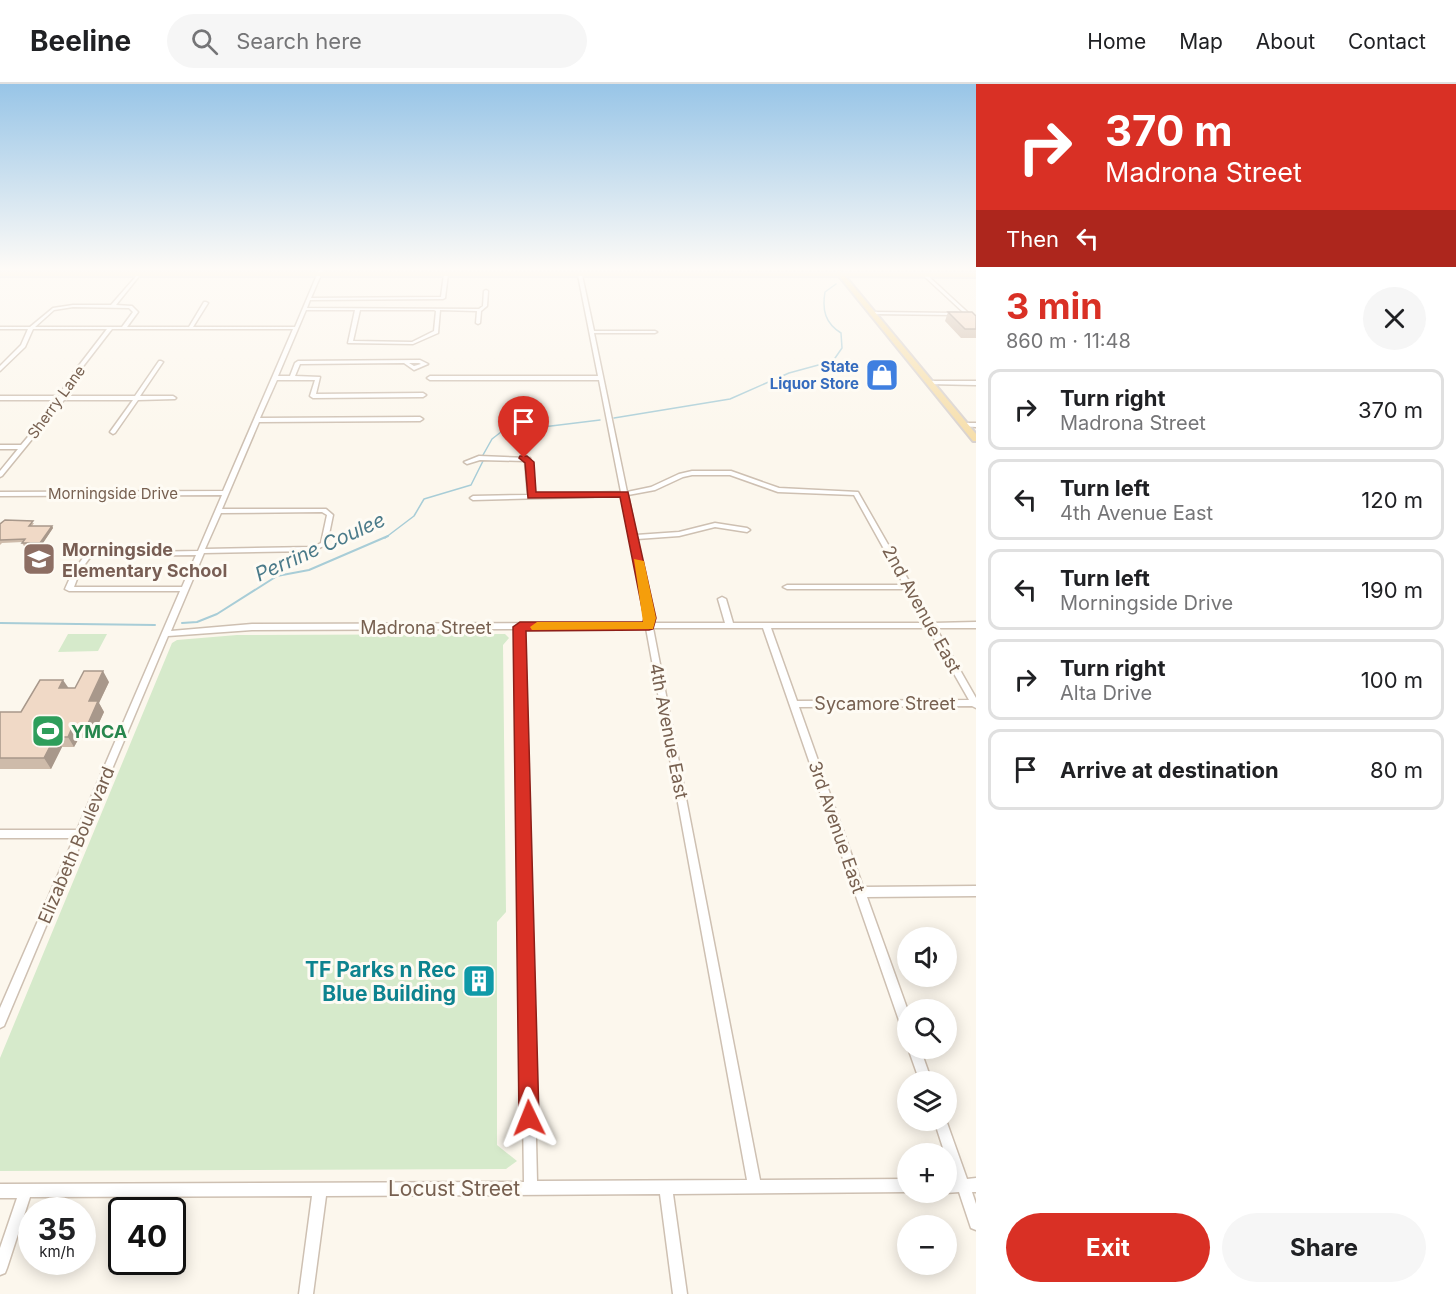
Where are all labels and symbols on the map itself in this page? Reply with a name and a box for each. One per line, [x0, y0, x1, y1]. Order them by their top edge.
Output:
place label: State Liquor Store [770, 357, 859, 393]
shop icon: State Liquor Store [864, 357, 900, 393]
street label: Sherry Lane [23, 362, 89, 442]
pin [498, 396, 549, 458]
street label: Morningside Drive [48, 484, 178, 503]
water label: Perrine Coulee [251, 508, 389, 586]
place label: Morningside Elementary School [62, 539, 227, 581]
school or university icon: Morningside Elementary School [21, 541, 57, 577]
street label: 2nd Avenue East [878, 542, 966, 676]
street label: Madrona Street [360, 617, 492, 638]
street label: 4th Avenue East [646, 661, 692, 801]
street label: Sycamore Street [814, 693, 956, 714]
sports icon: YMCA [30, 713, 66, 749]
place label: YMCA [71, 721, 127, 742]
street label: 3rd Avenue East [805, 758, 869, 896]
street label: Elizabeth Boulevard [34, 764, 118, 926]
place label: TF Parks n Rec Blue Building [305, 957, 456, 1006]
building icon: TF Parks n Rec Blue Building [461, 963, 497, 999]
position arrow [497, 1086, 561, 1150]
street label: Locust Street [388, 1176, 520, 1201]
speed limit sign: 40 [108, 1197, 186, 1275]

